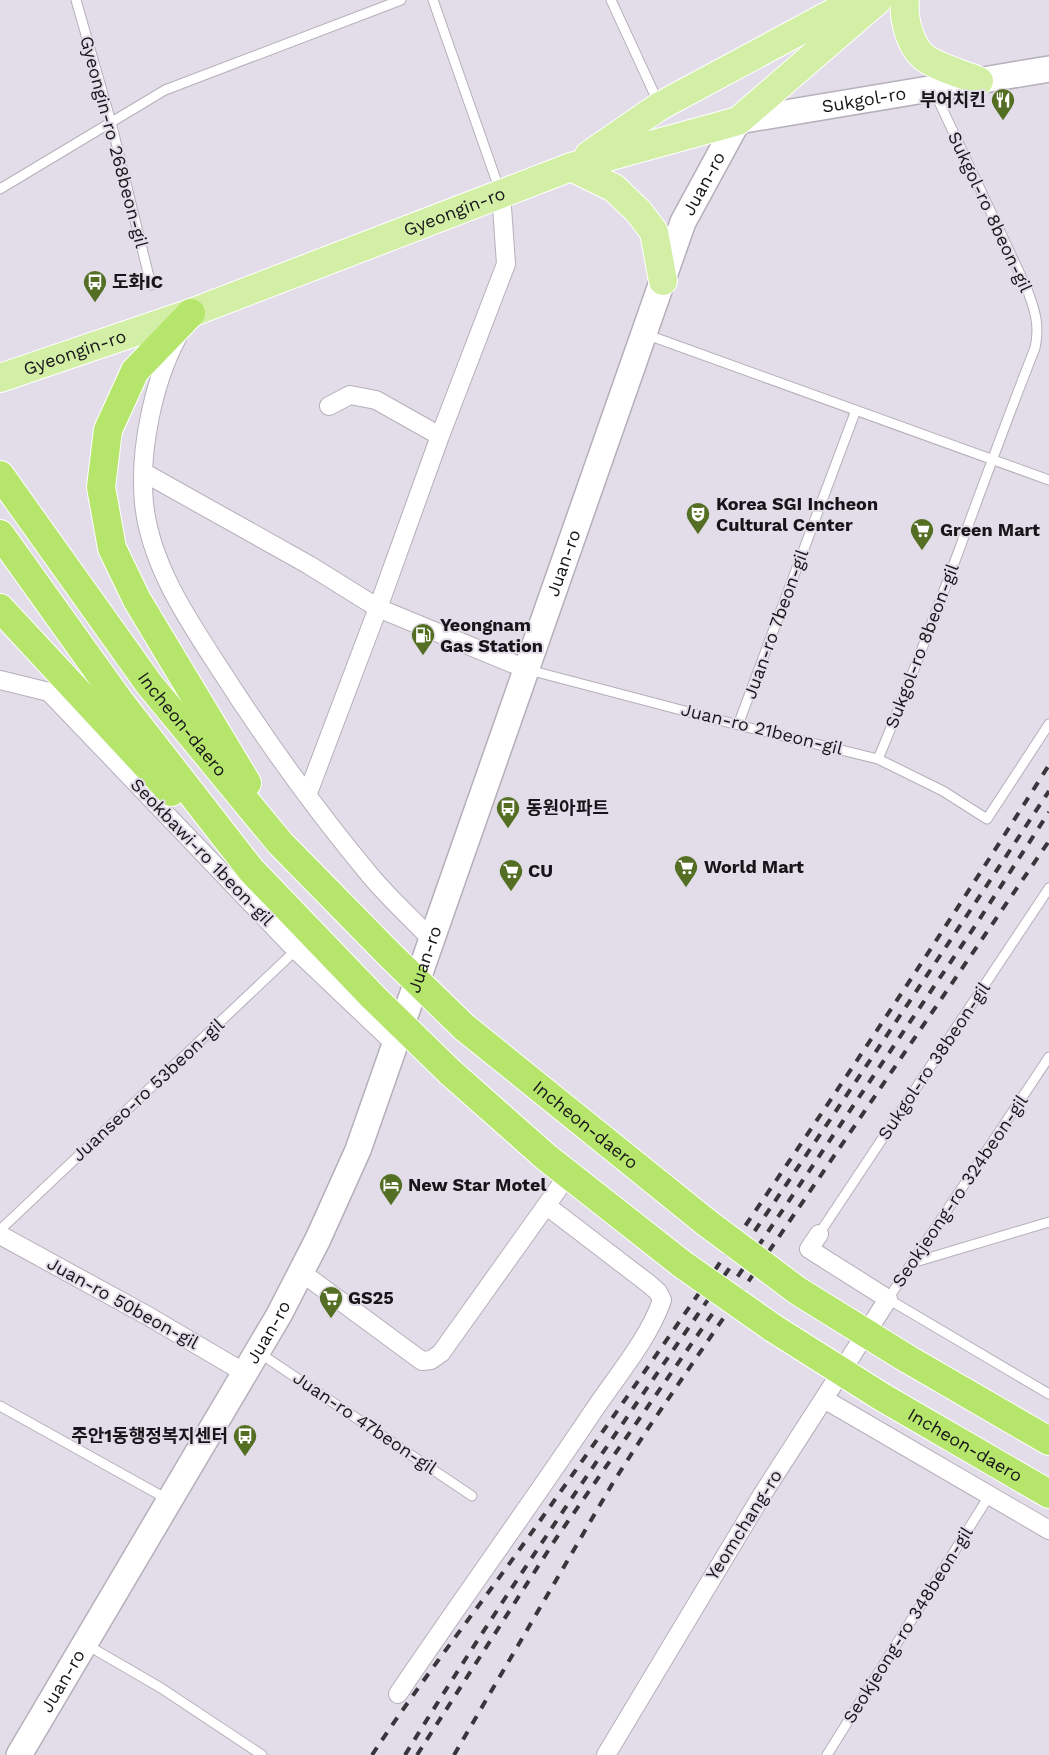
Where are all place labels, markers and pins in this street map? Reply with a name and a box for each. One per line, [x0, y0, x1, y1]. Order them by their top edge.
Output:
restaurant icon: 부어치킨 [990, 87, 1016, 121]
place label: 부어치킨 [920, 89, 986, 110]
bus stop icon: 도화IC [82, 269, 108, 303]
place label: 도화IC [112, 271, 163, 292]
place label: Korea SGI Incheon Cultural Center [716, 493, 878, 535]
theatre icon: Korea SGI Incheon Cultural Center [685, 501, 711, 535]
supermarket icon: Green Mart [909, 517, 935, 551]
place label: Green Mart [940, 519, 1040, 540]
place label: Yeongnam Gas Station [440, 614, 543, 656]
fuel station icon: Yeongnam Gas Station [410, 622, 436, 656]
bus stop icon: 동원아파트 [495, 795, 521, 829]
place label: 동원아파트 [526, 797, 609, 818]
supermarket icon: World Mart [673, 854, 699, 888]
place label: World Mart [704, 856, 804, 877]
supermarket icon: CU [498, 858, 524, 892]
place label: CU [528, 860, 553, 881]
hotel icon: New Star Motel [378, 1172, 404, 1206]
place label: New Star Motel [408, 1174, 546, 1195]
supermarket icon: GS25 [318, 1285, 344, 1319]
place label: GS25 [348, 1287, 394, 1308]
bus stop icon: 주안1동행정복지센터 [232, 1423, 258, 1457]
place label: 주안1동행정복지센터 [71, 1425, 228, 1446]

